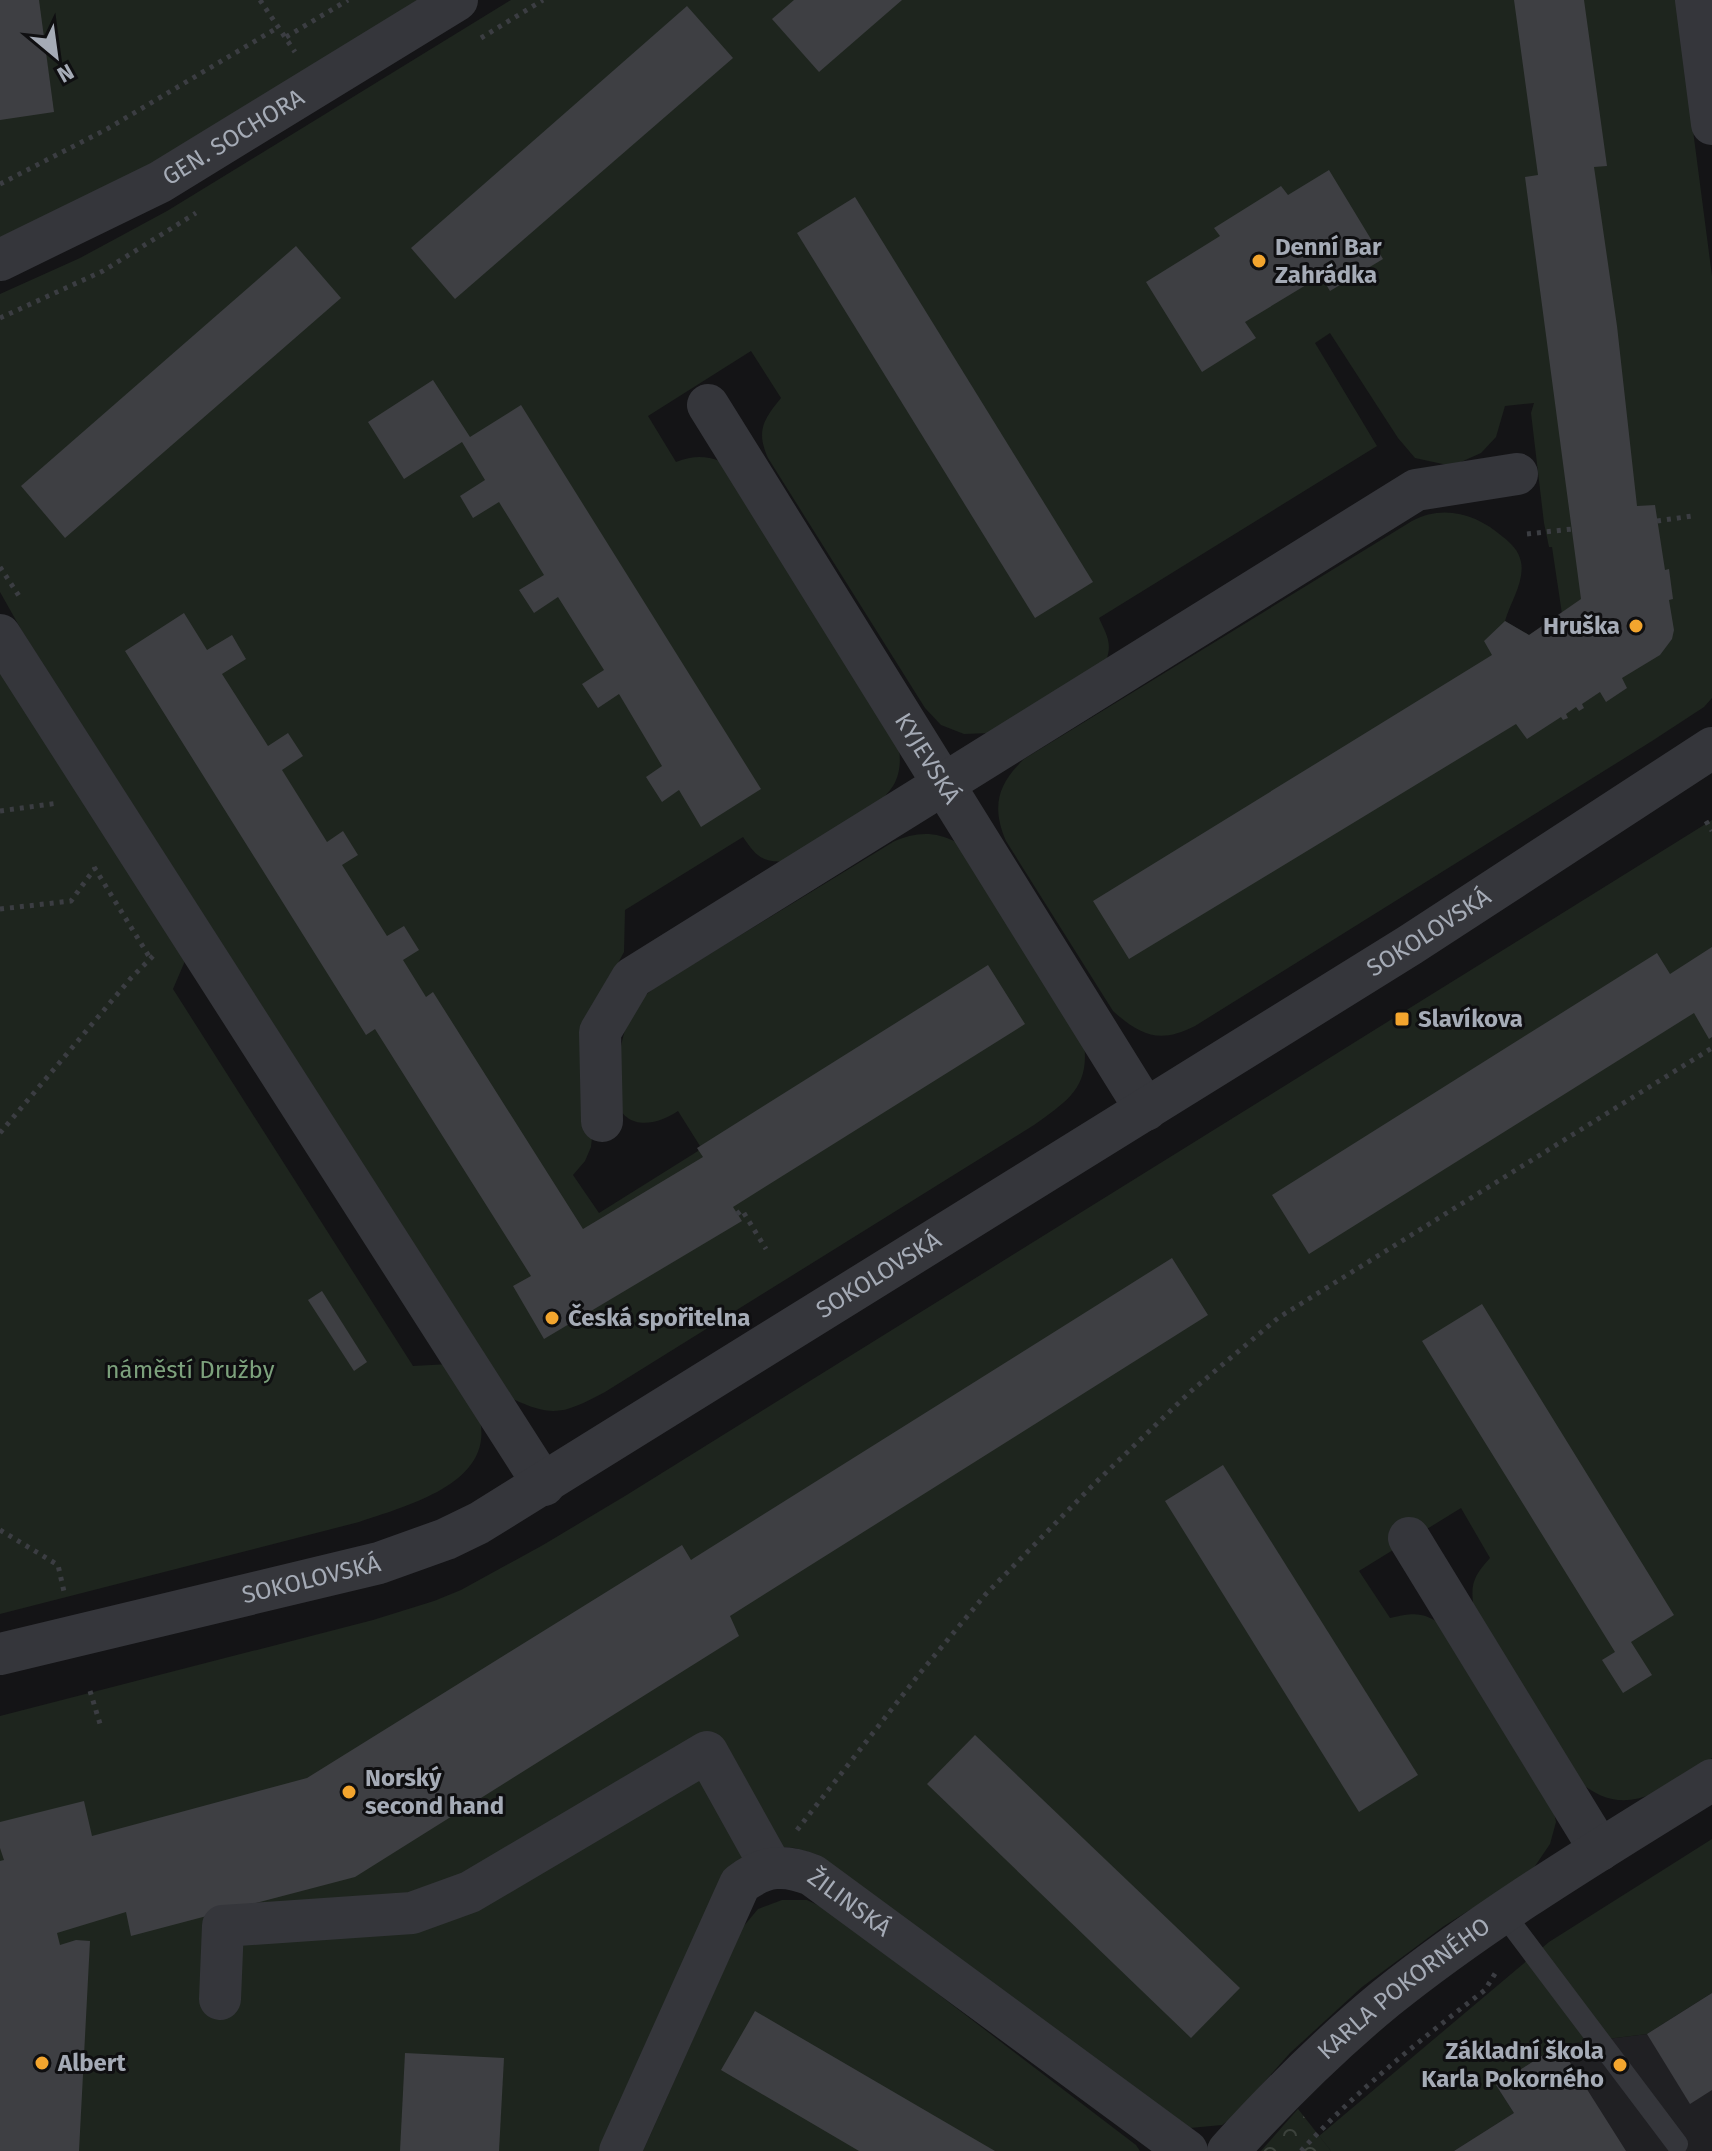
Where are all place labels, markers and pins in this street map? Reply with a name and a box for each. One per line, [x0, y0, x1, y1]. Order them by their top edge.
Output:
place label: Denní Bar Zahrádka [1275, 233, 1382, 289]
marker: Denní Bar Zahrádka [1250, 252, 1268, 270]
place label: Hruška [1543, 612, 1620, 640]
marker: Hruška [1627, 617, 1645, 635]
place label: Slavíkova [1418, 1005, 1523, 1033]
marker: Slavíkova [1393, 1010, 1411, 1028]
place label: Česká spořitelna [568, 1303, 750, 1332]
marker: Česká spořitelna [543, 1309, 561, 1327]
place label: Norský second hand [365, 1764, 504, 1820]
marker: Norský second hand [340, 1783, 358, 1801]
place label: Základní škola Karla Pokorného [1421, 2037, 1604, 2093]
place label: Albert [57, 2049, 126, 2077]
marker: Albert [33, 2054, 51, 2072]
marker: Základní škola Karla Pokorného [1611, 2056, 1629, 2074]

